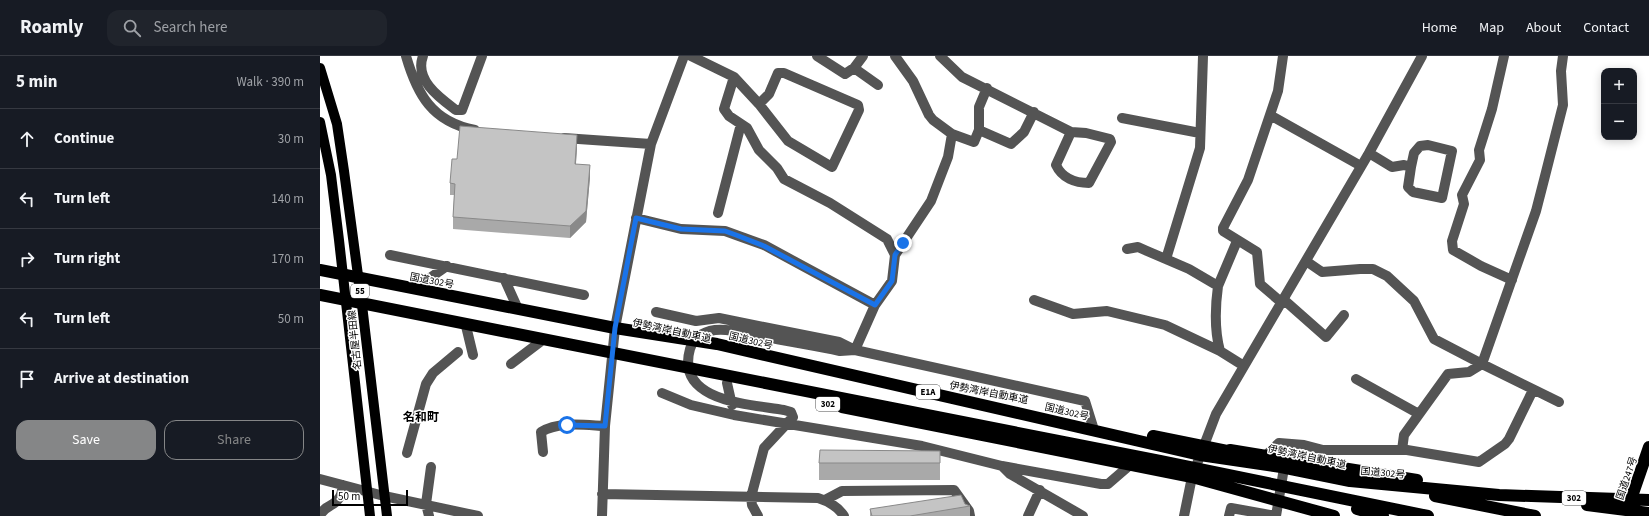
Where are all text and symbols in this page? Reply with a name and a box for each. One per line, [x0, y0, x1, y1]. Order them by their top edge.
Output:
search box [107, 10, 387, 46]
text: Roamly [20, 14, 83, 41]
icon: search [121, 17, 143, 39]
text: Search here [153, 17, 227, 38]
text: Home [1422, 18, 1457, 38]
text: Map [1479, 18, 1504, 38]
text: About [1526, 18, 1561, 38]
text: Contact [1583, 18, 1629, 38]
map controls [1601, 68, 1637, 140]
button: + [1601, 68, 1637, 104]
text: 5 min [16, 70, 57, 94]
text: Walk · 390 m [236, 73, 304, 91]
button: − [1601, 104, 1637, 140]
icon: ahead [16, 128, 38, 150]
text: Continue [54, 128, 114, 149]
text: 30 m [278, 130, 304, 148]
icon: left [16, 188, 38, 210]
text: Turn left [54, 188, 110, 209]
text: 140 m [271, 190, 304, 208]
route end [894, 234, 912, 252]
icon: right [16, 248, 38, 270]
text: Turn right [54, 248, 120, 269]
text: 170 m [271, 250, 304, 268]
street label: 国道302号 [408, 270, 455, 292]
road number: 55 [351, 284, 369, 298]
icon: left [16, 308, 38, 330]
text: Turn left [54, 308, 110, 329]
street label: 名古屋半田線 [345, 309, 365, 370]
text: 50 m [278, 310, 304, 328]
street label: 伊勢湾岸自動車道 [631, 316, 712, 346]
street label: 国道302号 [727, 329, 774, 353]
icon: arrive [16, 368, 38, 390]
text: Arrive at destination [54, 368, 189, 389]
street label: 伊勢湾岸自動車道 [948, 378, 1029, 407]
road number: E1A [916, 385, 940, 399]
road number: 302 [816, 397, 840, 411]
street label: 国道302号 [1043, 400, 1090, 424]
district label: 名和町 [403, 409, 439, 426]
route start [558, 416, 576, 434]
button: Save [16, 420, 156, 460]
button: Share [164, 420, 304, 460]
street label: 伊勢湾岸自動車道 [1266, 442, 1347, 472]
street label: 国道247号 [1613, 455, 1641, 502]
street label: 国道302号 [1360, 464, 1406, 482]
scale bar [332, 488, 408, 507]
text: 50 m [338, 489, 360, 504]
road number: 302 [1562, 491, 1586, 505]

